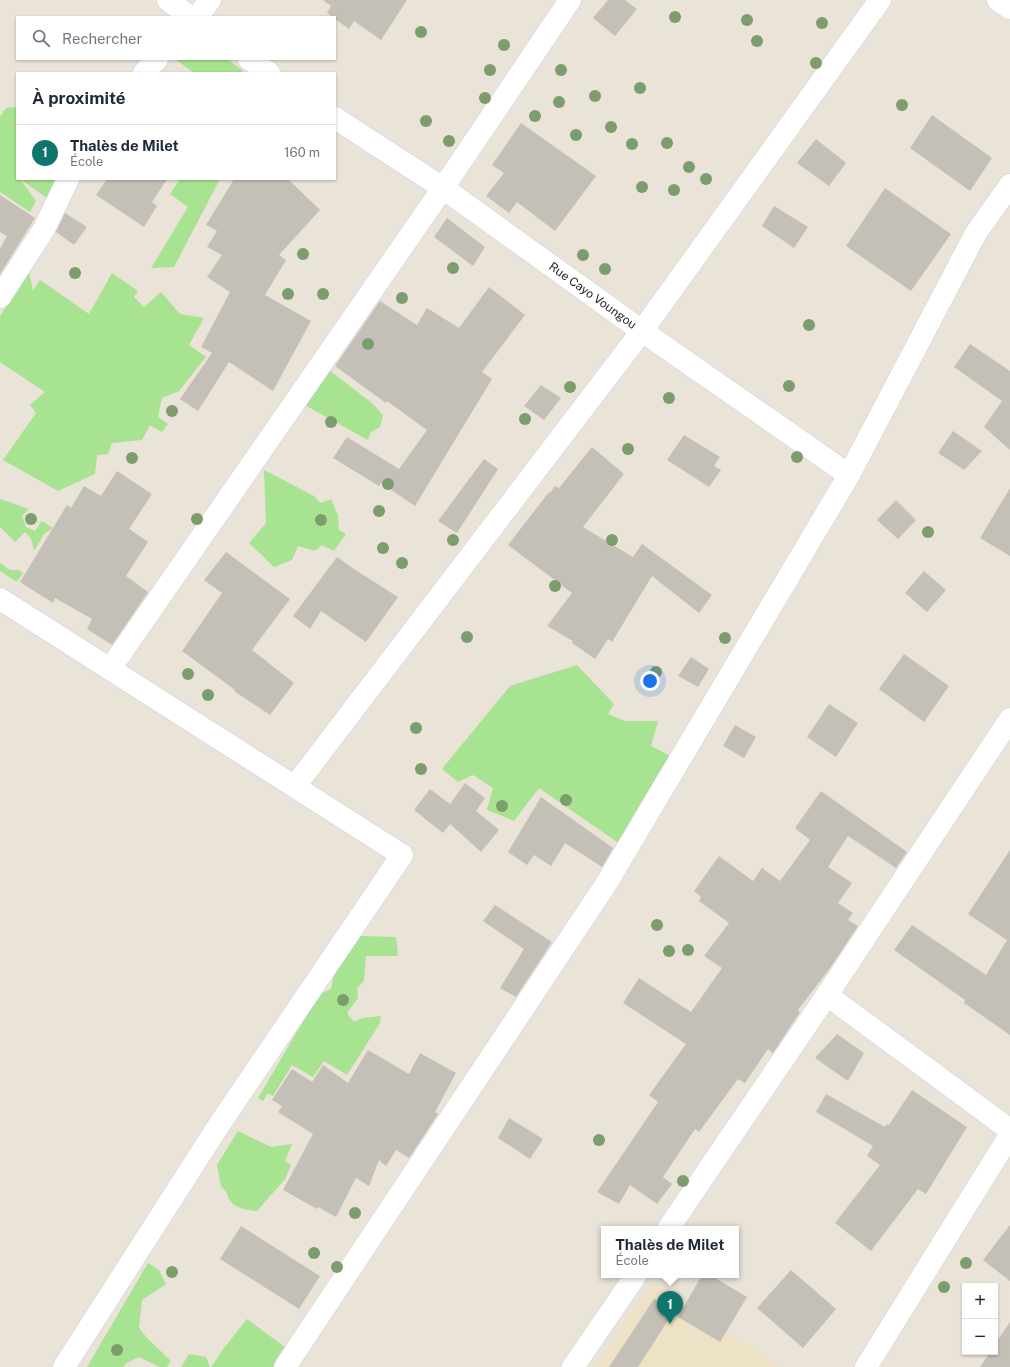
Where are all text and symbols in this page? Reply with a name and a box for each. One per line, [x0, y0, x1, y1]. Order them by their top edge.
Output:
search box [16, 16, 336, 60]
icon: search [30, 27, 52, 49]
text: Rechercher [62, 30, 142, 47]
text: À proximité [32, 88, 126, 108]
text: Thalès de Milet [70, 137, 179, 154]
text: 1 [42, 145, 48, 160]
text: 160 m [284, 145, 320, 160]
text: École [70, 154, 103, 169]
street label: Rue Cayo Voungou [546, 259, 639, 332]
your location [640, 671, 660, 691]
popup [601, 1226, 739, 1278]
text: Thalès de Milet [616, 1236, 724, 1253]
text: École [616, 1253, 649, 1268]
map controls [962, 1283, 998, 1355]
button: + [962, 1283, 998, 1319]
pin: 1 [657, 1291, 683, 1324]
button: − [962, 1319, 998, 1355]

